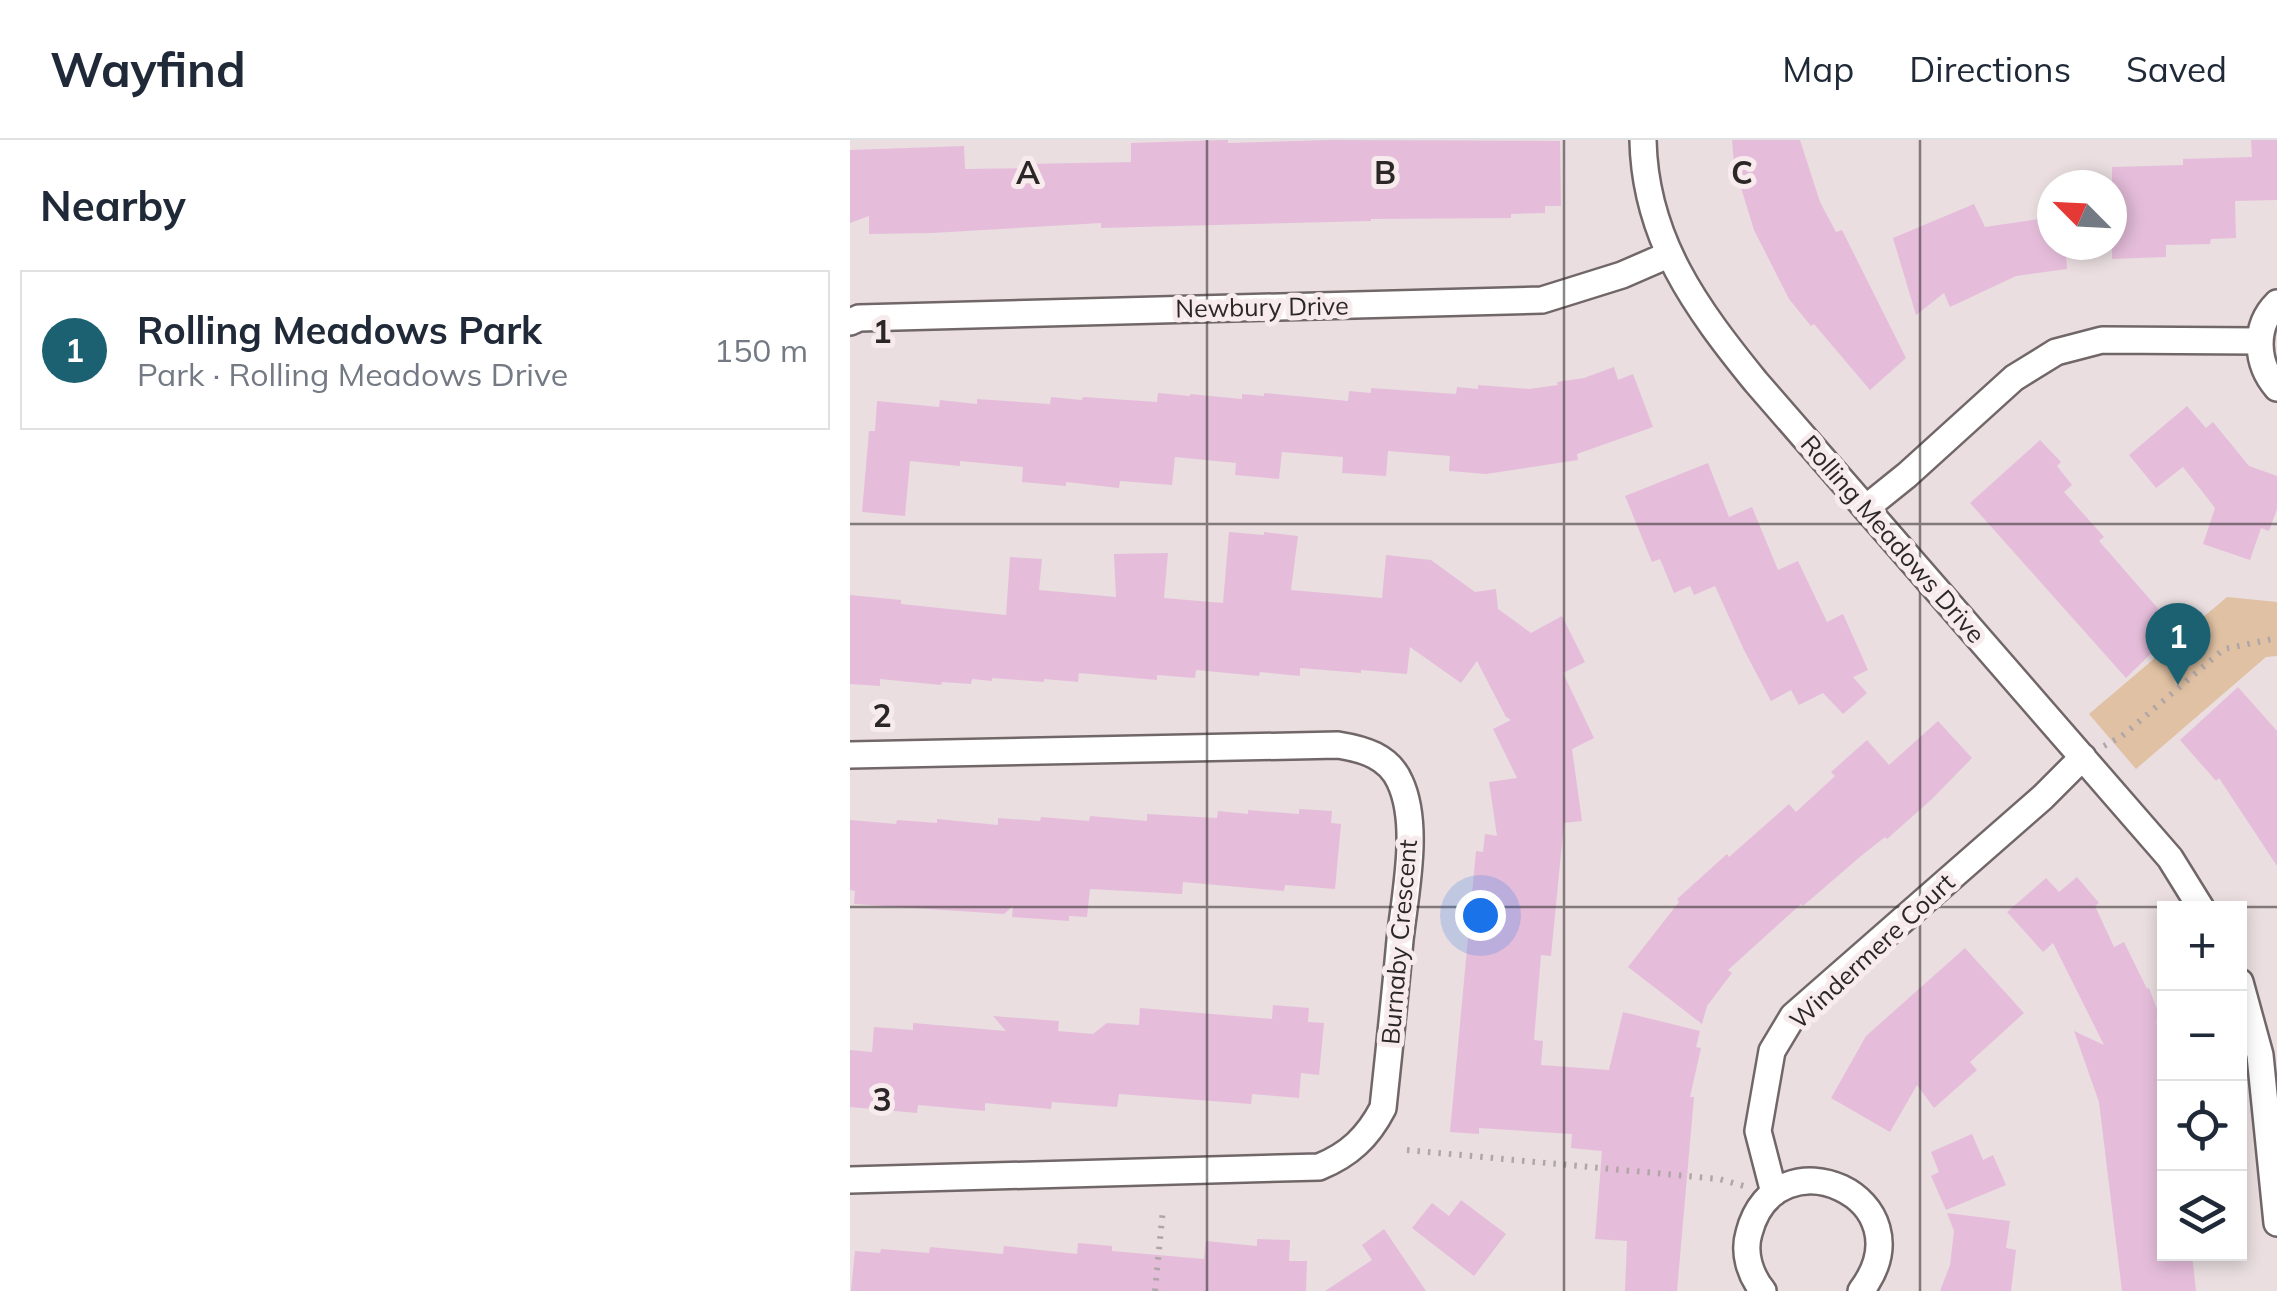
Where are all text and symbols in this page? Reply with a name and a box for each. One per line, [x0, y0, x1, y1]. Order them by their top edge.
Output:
text: Wayfind [50, 39, 246, 99]
text: Map [1782, 47, 1854, 91]
text: Directions [1909, 47, 2071, 91]
text: Saved [2126, 47, 2227, 91]
text: A [1016, 152, 1040, 192]
text: B [1374, 152, 1396, 192]
text: C [1731, 152, 1753, 192]
north arrow [2037, 170, 2127, 260]
text: Nearby [40, 179, 186, 232]
street label: Newbury Drive [1175, 289, 1349, 324]
text: Rolling Meadows Park [137, 306, 542, 354]
text: 1 [872, 311, 892, 351]
text: 1 [65, 330, 84, 370]
text: 150 m [714, 330, 808, 370]
text: Park · Rolling Meadows Drive [137, 354, 568, 394]
street label: Rolling Meadows Drive [1795, 428, 1992, 649]
pin: 1 [2146, 602, 2210, 685]
text: 2 [872, 695, 892, 735]
street label: Burnaby Crescent [1374, 838, 1423, 1046]
street label: Windermere Court [1783, 866, 1961, 1035]
your location [1455, 890, 1506, 941]
map controls [2157, 901, 2247, 1261]
button: + [2157, 901, 2247, 991]
button: − [2157, 991, 2247, 1081]
text: 3 [872, 1079, 892, 1119]
button: locate [2157, 1081, 2247, 1171]
button: layers [2157, 1171, 2247, 1261]

